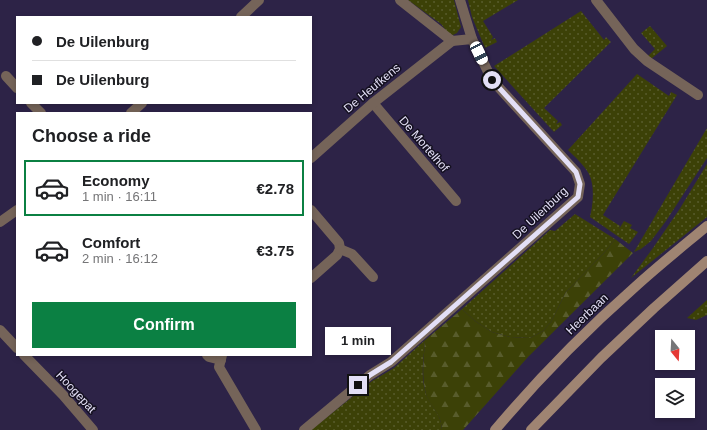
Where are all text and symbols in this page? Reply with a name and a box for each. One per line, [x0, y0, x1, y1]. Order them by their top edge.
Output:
text: De Uilenburg [56, 33, 149, 50]
car [468, 40, 490, 66]
street label: De Heufkens [341, 60, 403, 116]
text: De Uilenburg [56, 71, 149, 88]
route start [483, 71, 501, 89]
street label: De Mortelhof [396, 113, 452, 175]
text: Choose a ride [32, 126, 151, 146]
icon: car [34, 170, 70, 206]
text: Economy [82, 172, 150, 189]
text: €2.78 [256, 180, 294, 197]
street label: De Uilenburg [510, 184, 570, 242]
text: 1 min · 16:11 [82, 189, 157, 204]
icon: car [34, 232, 70, 268]
text: Comfort [82, 234, 140, 251]
text: €3.75 [256, 242, 294, 259]
text: 2 min · 16:12 [82, 251, 158, 266]
street label: Heerbaan [563, 291, 611, 337]
button: Confirm [32, 302, 296, 348]
callout: 1 min [325, 327, 391, 355]
north arrow [655, 330, 695, 370]
map controls [655, 330, 695, 418]
text: 1 min [341, 333, 375, 348]
street label: Hoogepat [53, 368, 99, 416]
route end [349, 376, 367, 394]
button: layers [655, 378, 695, 418]

